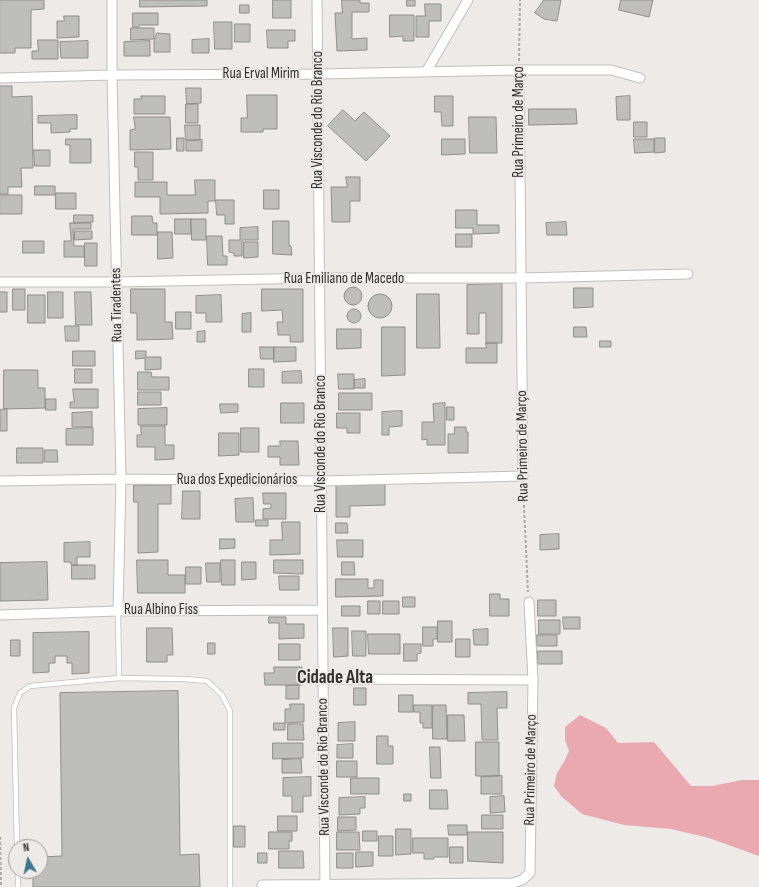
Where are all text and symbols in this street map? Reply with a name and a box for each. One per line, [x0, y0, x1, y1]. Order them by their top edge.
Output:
street label: Rua Visconde do Rio Branco [309, 51, 327, 189]
street label: Rua Erval Mirim [223, 65, 299, 83]
street label: Rua Primeiro de Março [510, 66, 528, 178]
street label: Rua Tiradentes [107, 267, 127, 343]
street label: Rua Emiliano de Macedo [284, 270, 404, 288]
street label: Rua Visconde do Rio Branco [312, 375, 330, 513]
street label: Rua Primeiro de Março [513, 390, 533, 502]
street label: Rua dos Expedicionários [177, 471, 297, 489]
street label: Rua Albino Fiss [124, 601, 198, 619]
district label: Cidade Alta [297, 667, 373, 689]
street label: Rua Visconde do Rio Branco [314, 698, 334, 836]
street label: Rua Primeiro de Março [521, 714, 541, 826]
north arrow [8, 839, 48, 879]
text: N [22, 841, 30, 855]

